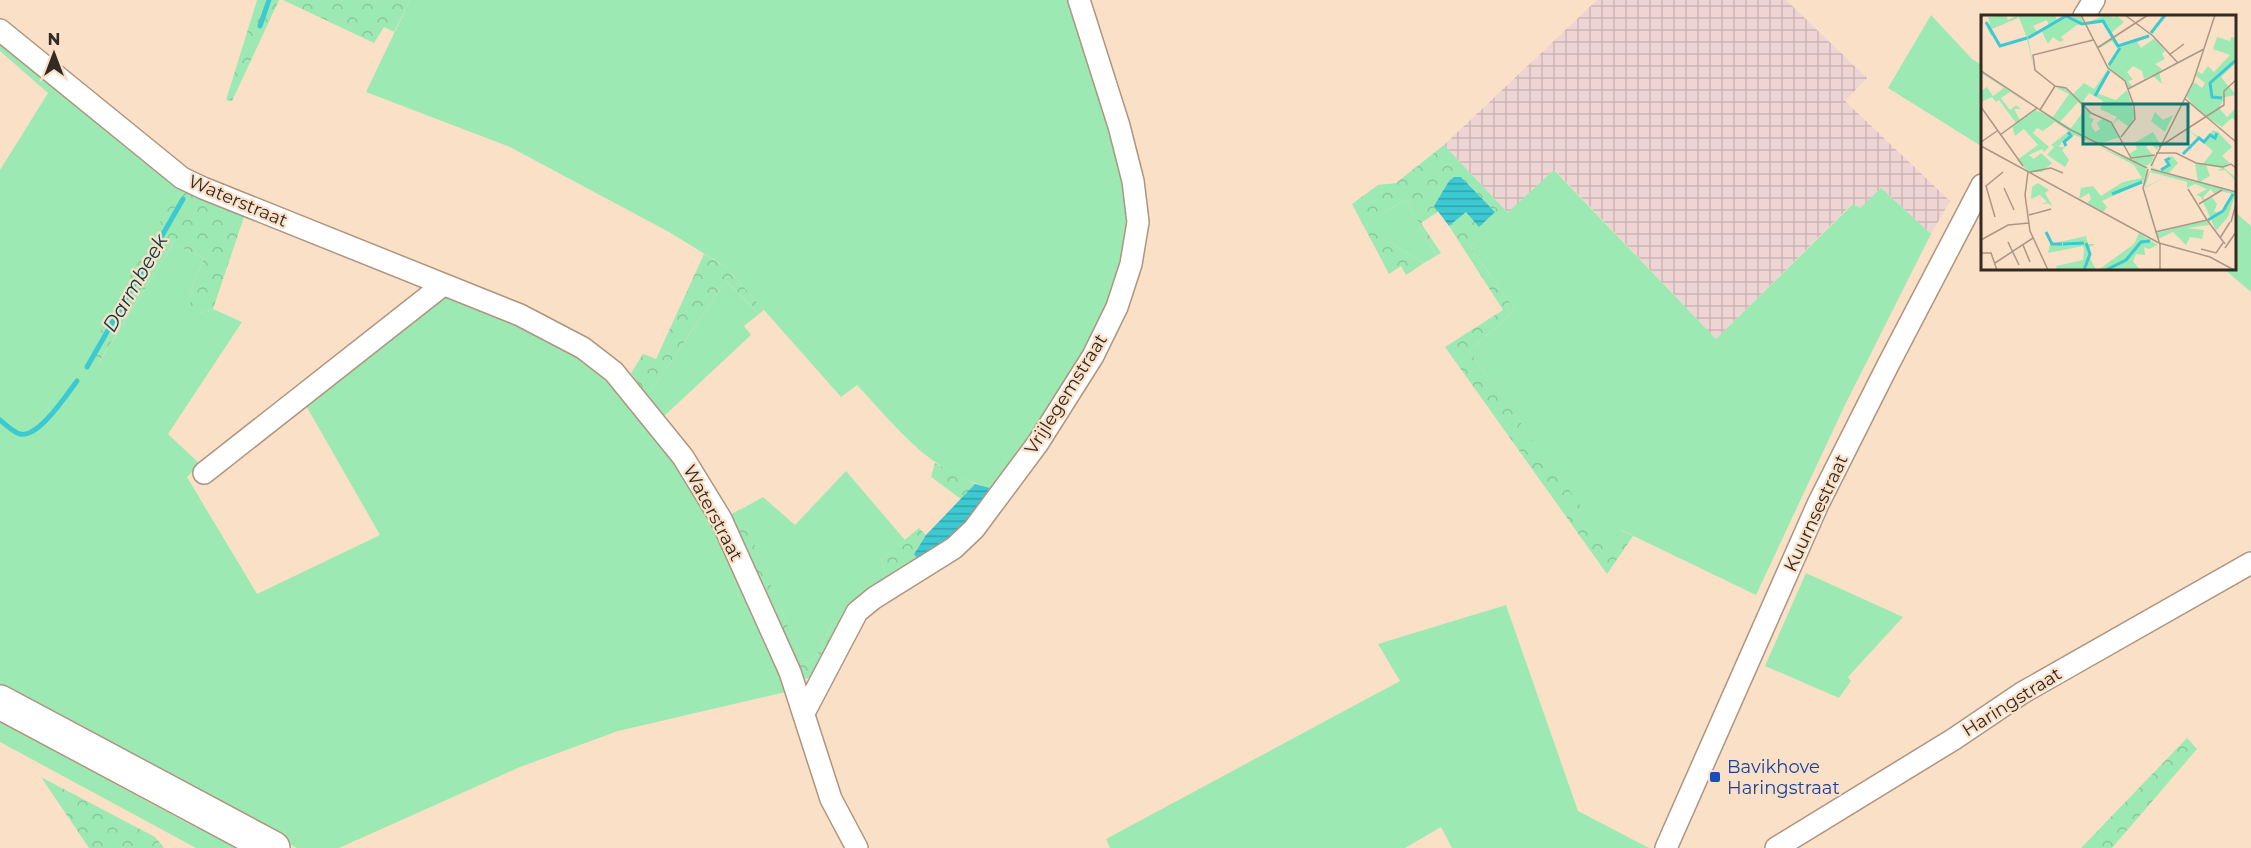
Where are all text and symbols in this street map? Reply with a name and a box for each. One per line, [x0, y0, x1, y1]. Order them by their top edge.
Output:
inset map [1981, 15, 2236, 270]
north arrow [24, 24, 84, 84]
text: N [48, 30, 60, 49]
street label: Waterstraat [185, 170, 291, 232]
water label: Darmbeek [97, 229, 173, 336]
street label: Vrijlegemstraat [1020, 330, 1112, 458]
street label: Kuurnsestraat [1779, 451, 1853, 575]
street label: Waterstraat [678, 461, 748, 565]
street label: Haringstraat [1958, 663, 2066, 741]
place label: Bavikhove Haringstraat [1727, 756, 1840, 799]
marker: Bavikhove Haringstraat [1708, 770, 1722, 784]

